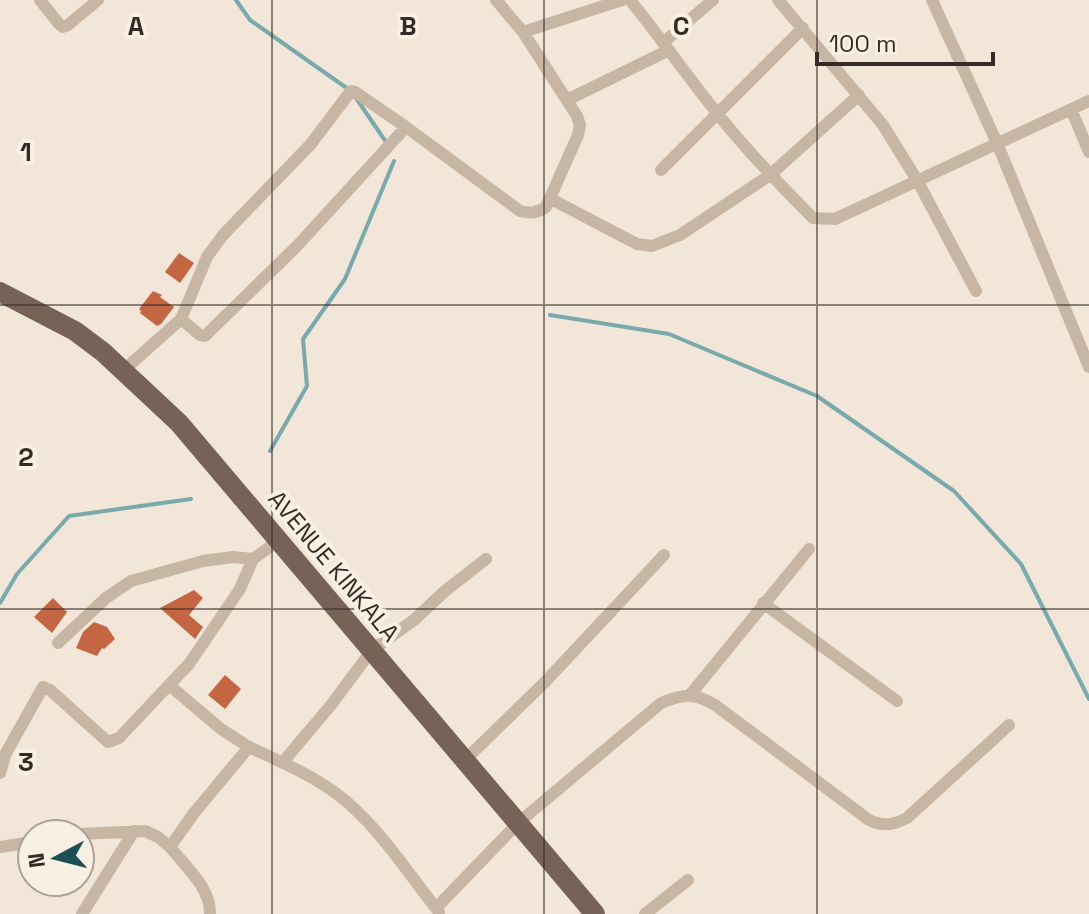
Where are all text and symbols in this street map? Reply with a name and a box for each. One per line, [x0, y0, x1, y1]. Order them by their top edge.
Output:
text: A [128, 9, 145, 43]
text: B [399, 9, 417, 43]
text: C [673, 9, 689, 43]
scale bar [817, 16, 993, 66]
text: 100 m [829, 28, 897, 59]
text: 1 [20, 135, 32, 169]
text: 2 [18, 440, 34, 474]
street label: AVENUE KINKALA [262, 484, 406, 648]
text: 3 [18, 745, 34, 779]
north arrow [16, 818, 96, 898]
text: N [21, 851, 51, 869]

